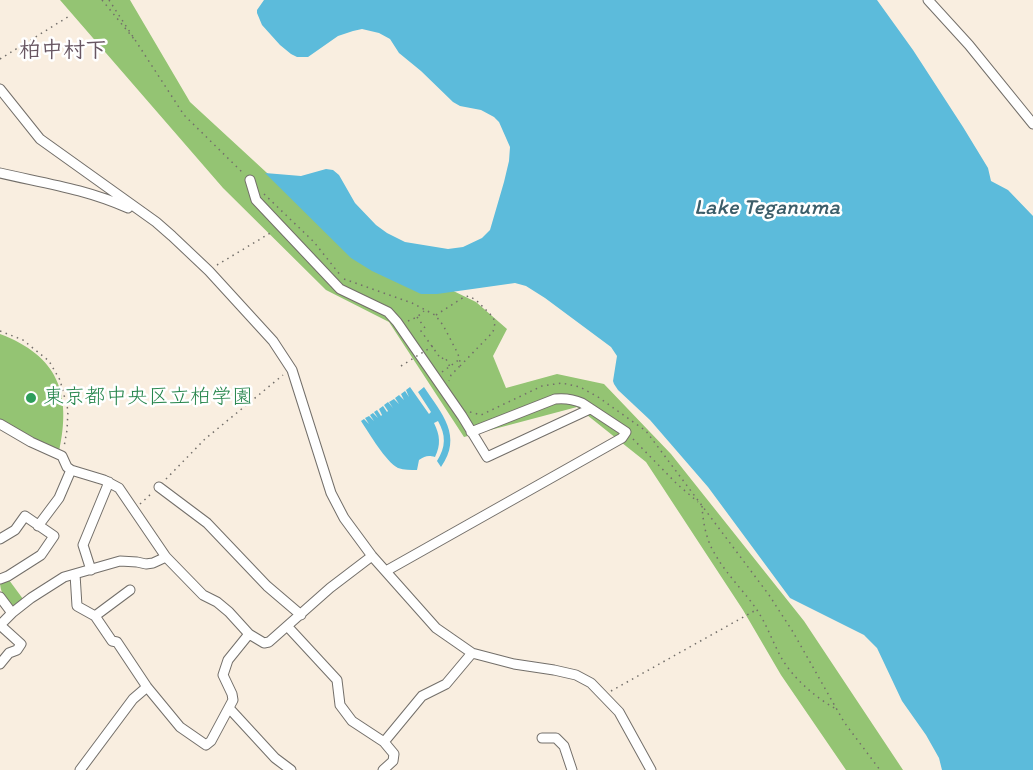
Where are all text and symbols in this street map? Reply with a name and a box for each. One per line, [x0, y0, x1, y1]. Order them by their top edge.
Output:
district label: 柏中村下 [19, 38, 107, 64]
water label: Lake Teganuma [694, 195, 840, 221]
place label: 東京都中央区立柏学園 [43, 385, 253, 411]
marker: 東京都中央区立柏学園 [24, 391, 38, 405]

